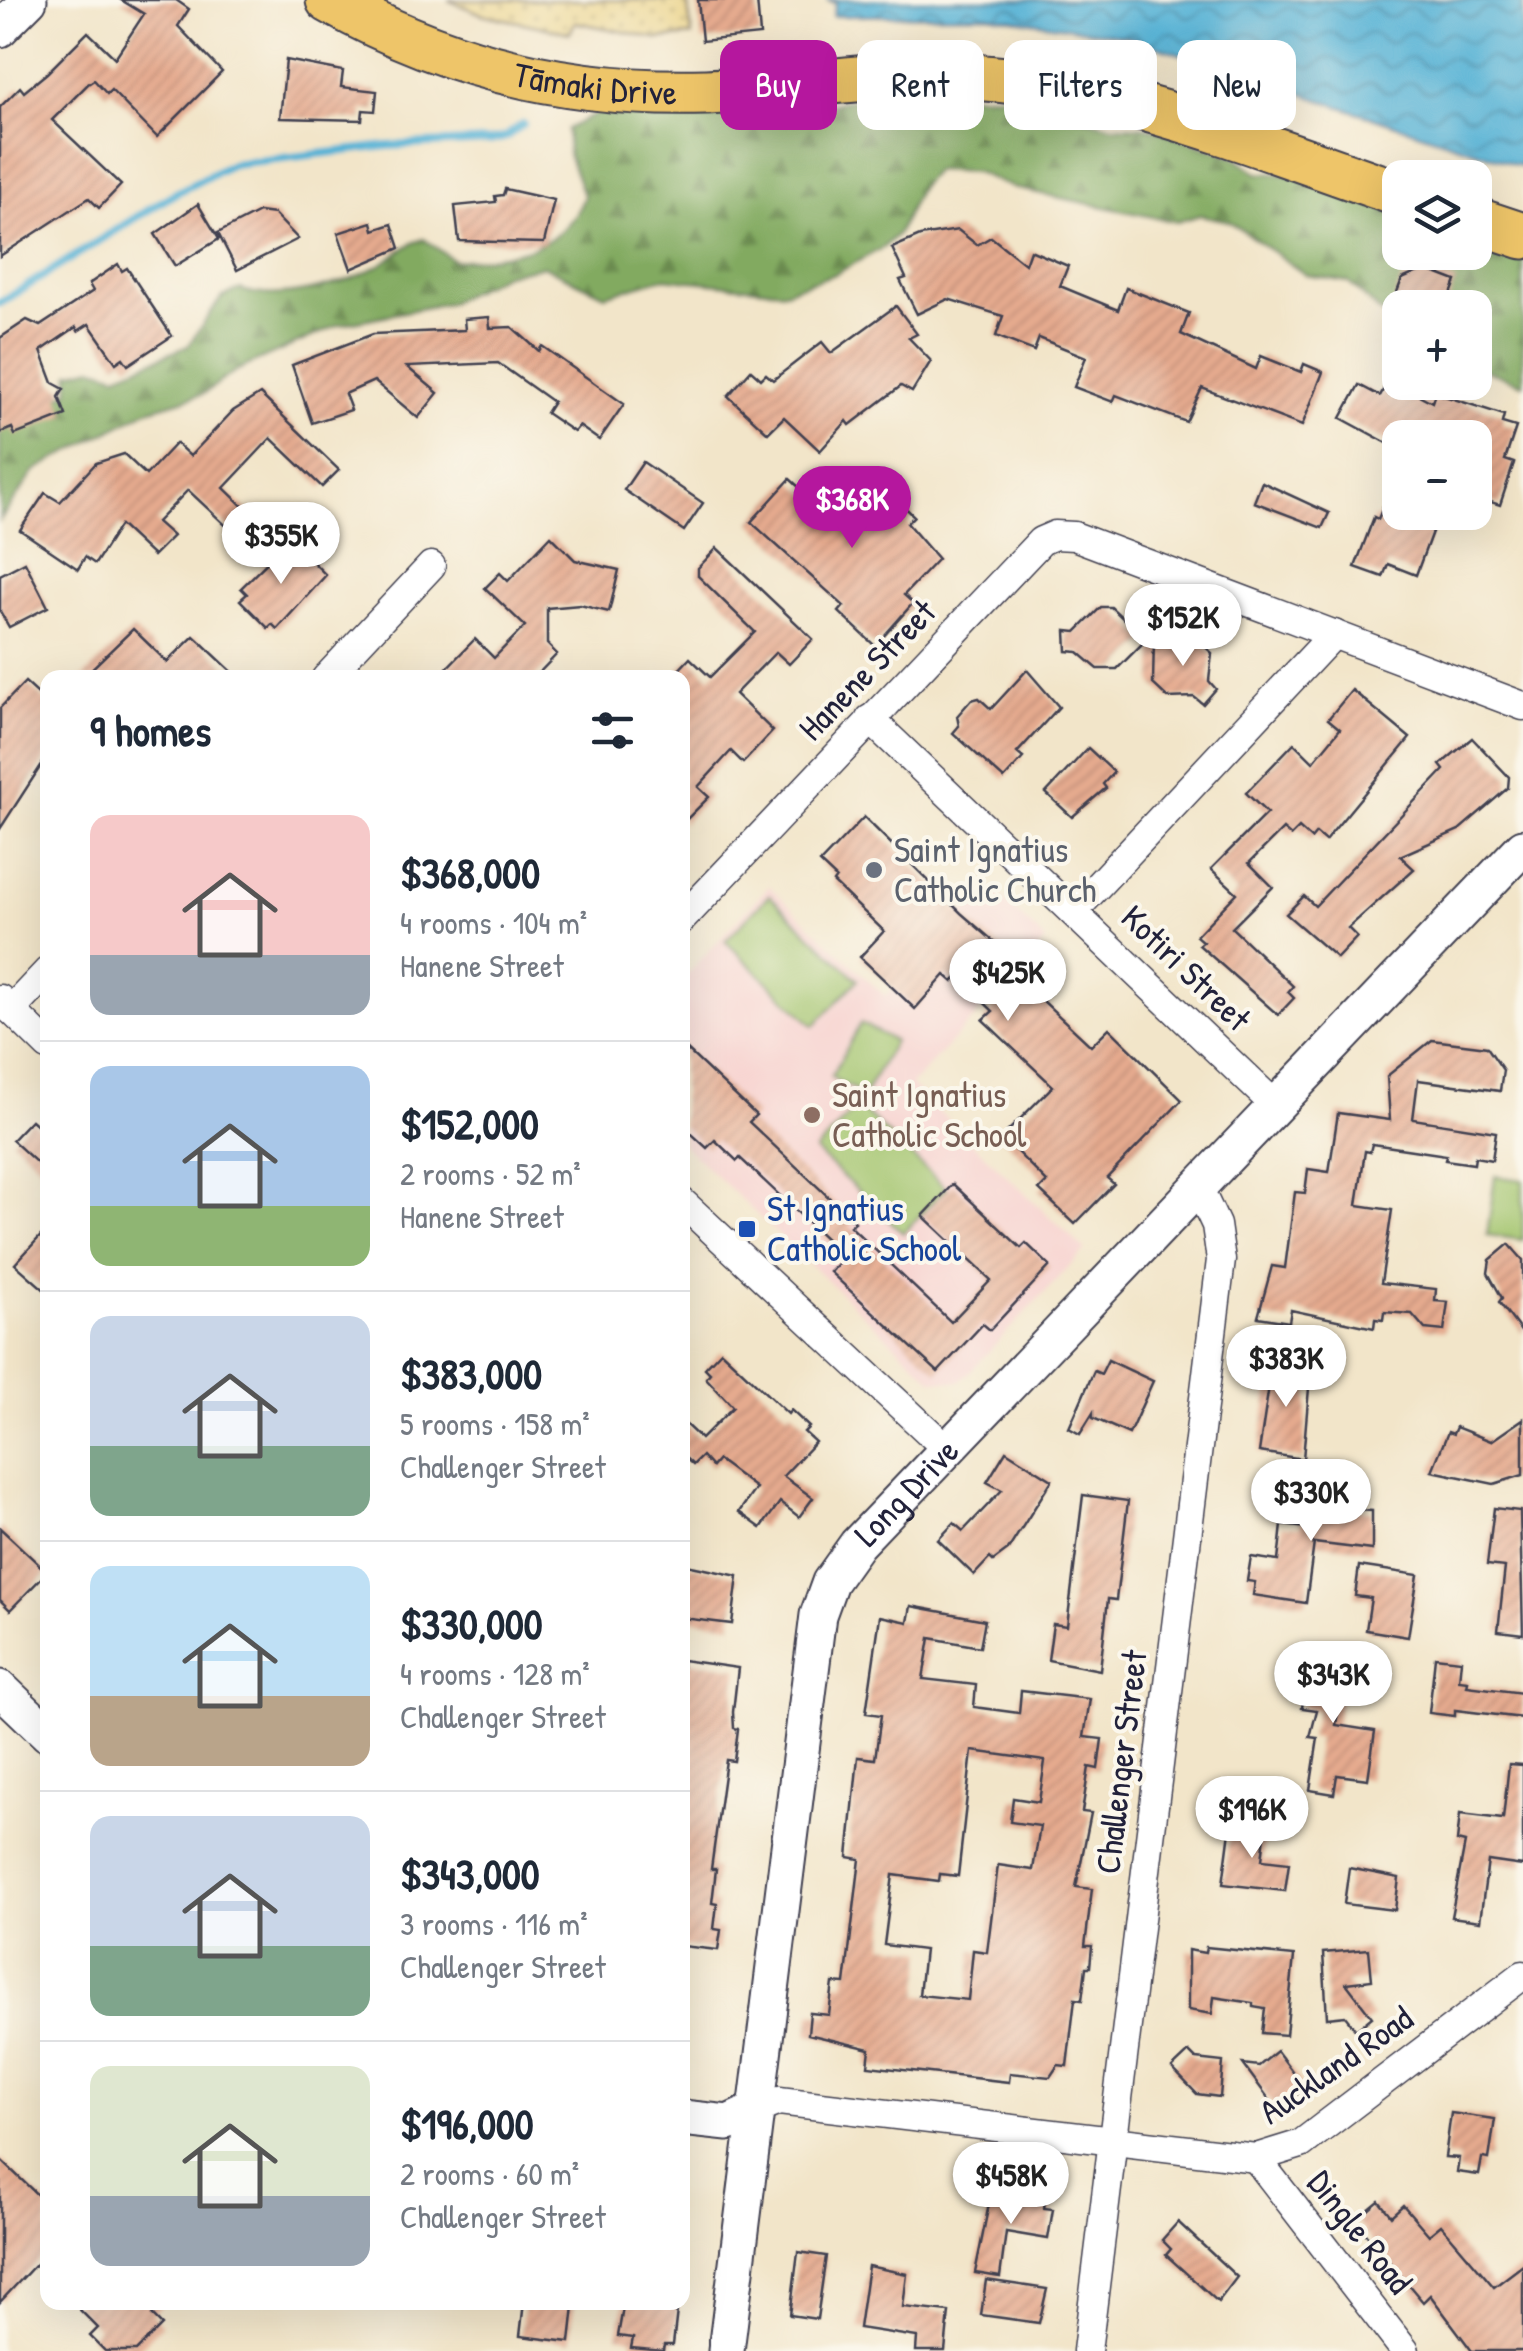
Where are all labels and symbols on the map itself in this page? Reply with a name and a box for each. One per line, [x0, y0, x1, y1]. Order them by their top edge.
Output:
street label: Tāmaki Drive [509, 50, 677, 115]
pin: $368K [782, 466, 922, 551]
pin: $355K [211, 502, 351, 587]
pin: $152K [1113, 584, 1253, 669]
street label: Hanene Street [788, 588, 946, 750]
place label: Saint Ignatius Catholic Church [894, 826, 1096, 913]
marker: Saint Ignatius Catholic Church [863, 859, 885, 881]
street label: Kotiri Street [1111, 894, 1262, 1042]
pin: $425K [938, 939, 1078, 1024]
place label: Saint Ignatius Catholic School [832, 1071, 1027, 1158]
marker: Saint Ignatius Catholic School [801, 1104, 823, 1126]
place label: St Ignatius Catholic School [767, 1185, 962, 1272]
marker: St Ignatius Catholic School [736, 1218, 758, 1240]
pin: $383K [1216, 1325, 1356, 1410]
street label: Long Drive [843, 1428, 969, 1556]
pin: $330K [1241, 1459, 1381, 1544]
pin: $343K [1263, 1641, 1403, 1726]
street label: Challenger Street [1083, 1646, 1158, 1876]
pin: $196K [1182, 1776, 1322, 1861]
street label: Auckland Road [1250, 1995, 1422, 2135]
pin: $458K [941, 2142, 1081, 2227]
street label: Dingle Road [1297, 2160, 1423, 2303]

